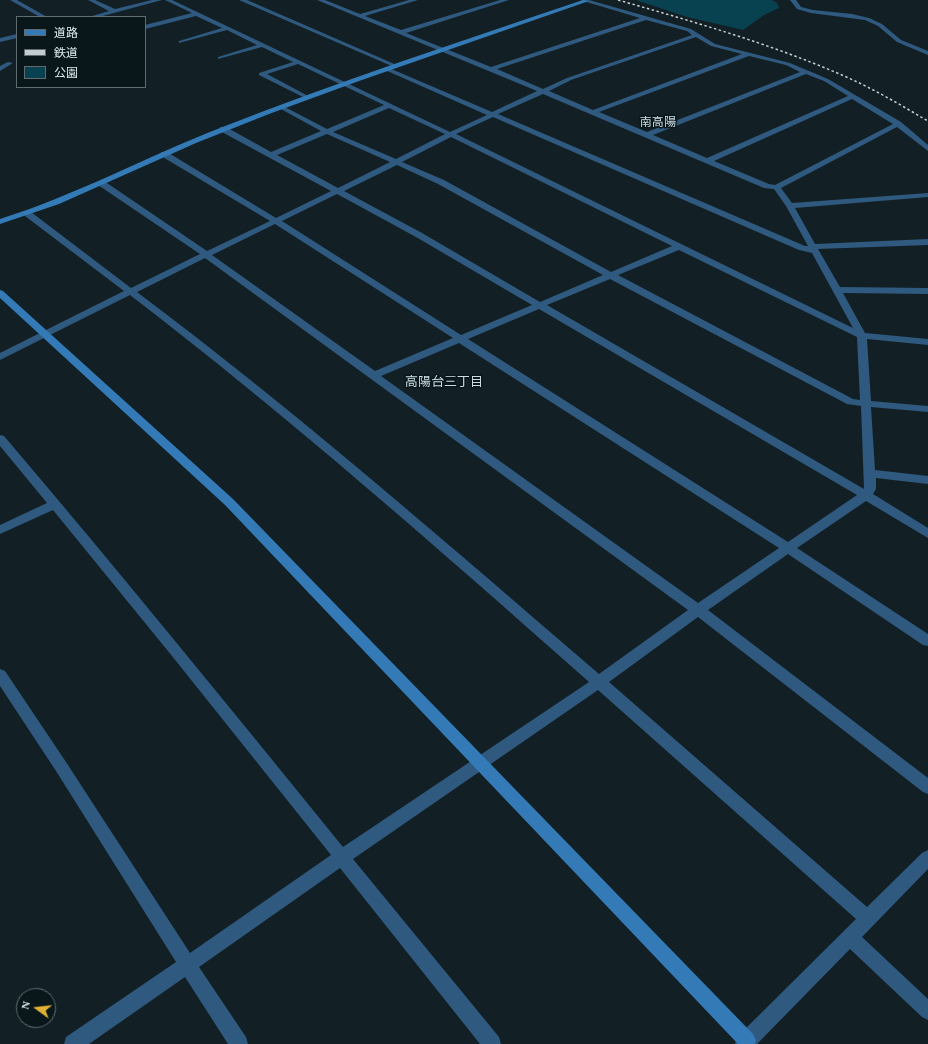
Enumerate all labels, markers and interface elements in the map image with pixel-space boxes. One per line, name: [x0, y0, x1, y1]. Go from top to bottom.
legend: [16, 16, 146, 88]
text: 道路: [54, 26, 78, 40]
text: 鉄道: [54, 46, 78, 60]
text: 公園: [54, 66, 78, 80]
district label: 南高陽: [640, 116, 676, 130]
district label: 高陽台三丁目: [405, 375, 483, 391]
north arrow: [16, 988, 56, 1028]
text: N: [19, 1000, 32, 1011]

